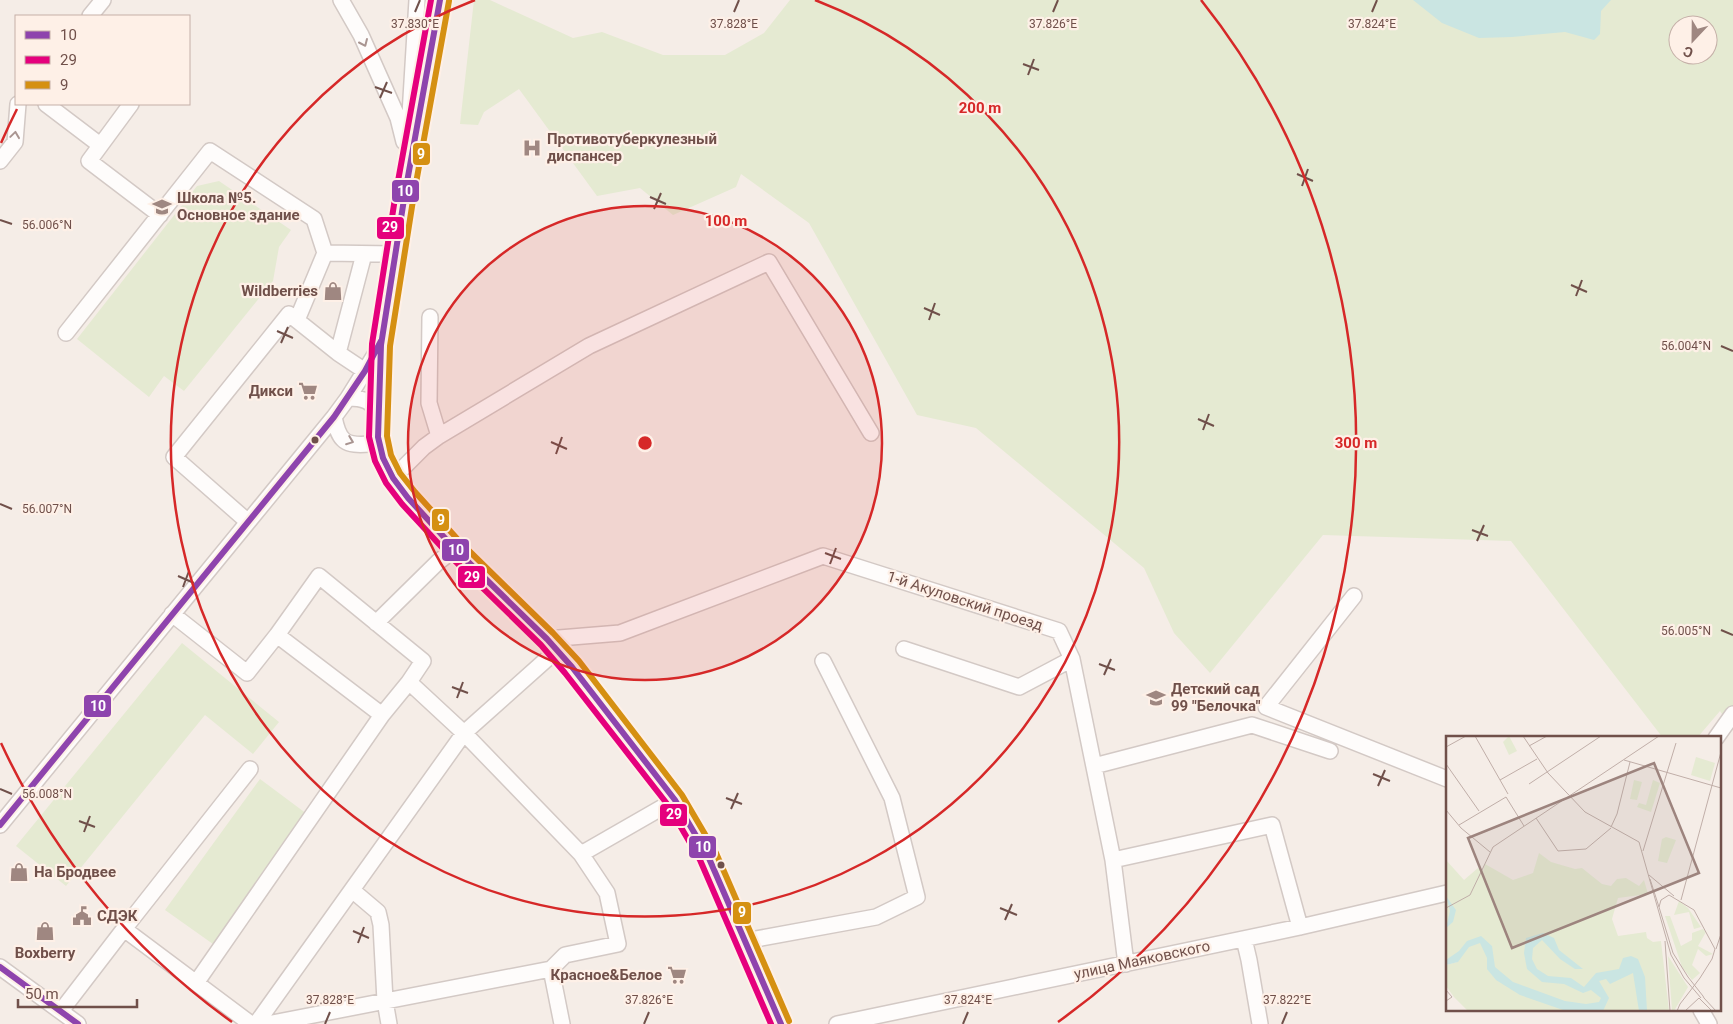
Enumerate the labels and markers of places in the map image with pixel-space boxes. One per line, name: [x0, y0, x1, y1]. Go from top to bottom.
place label: Противотуберкулезный диспансер: [547, 130, 717, 165]
hospital icon: Противотуберкулезный диспансер: [521, 137, 543, 159]
place label: Школа №5. Основное здание: [177, 189, 300, 224]
school or university icon: Школа №5. Основное здание: [151, 196, 173, 218]
shop icon: Wildberries: [322, 280, 344, 302]
place label: Wildberries: [241, 282, 318, 300]
supermarket icon: Дикси: [297, 380, 319, 402]
place label: Дикси: [249, 382, 293, 400]
centre of rings: [636, 434, 654, 452]
unlabelled marker: [310, 435, 320, 445]
place label: Детский сад 99 "Белочка": [1171, 680, 1261, 715]
school or university icon: Детский сад 99 "Белочка": [1145, 687, 1167, 709]
unlabelled marker: [716, 860, 726, 870]
shop icon: На Бродвее: [8, 861, 30, 883]
place label: На Бродвее: [34, 863, 116, 881]
public building icon: СДЭК: [71, 905, 93, 927]
place label: СДЭК: [97, 907, 138, 925]
shop icon: Boxberry: [34, 920, 56, 942]
place label: Boxberry: [15, 944, 76, 962]
supermarket icon: Красное&Белое: [666, 964, 688, 986]
place label: Красное&Белое: [551, 966, 662, 984]

